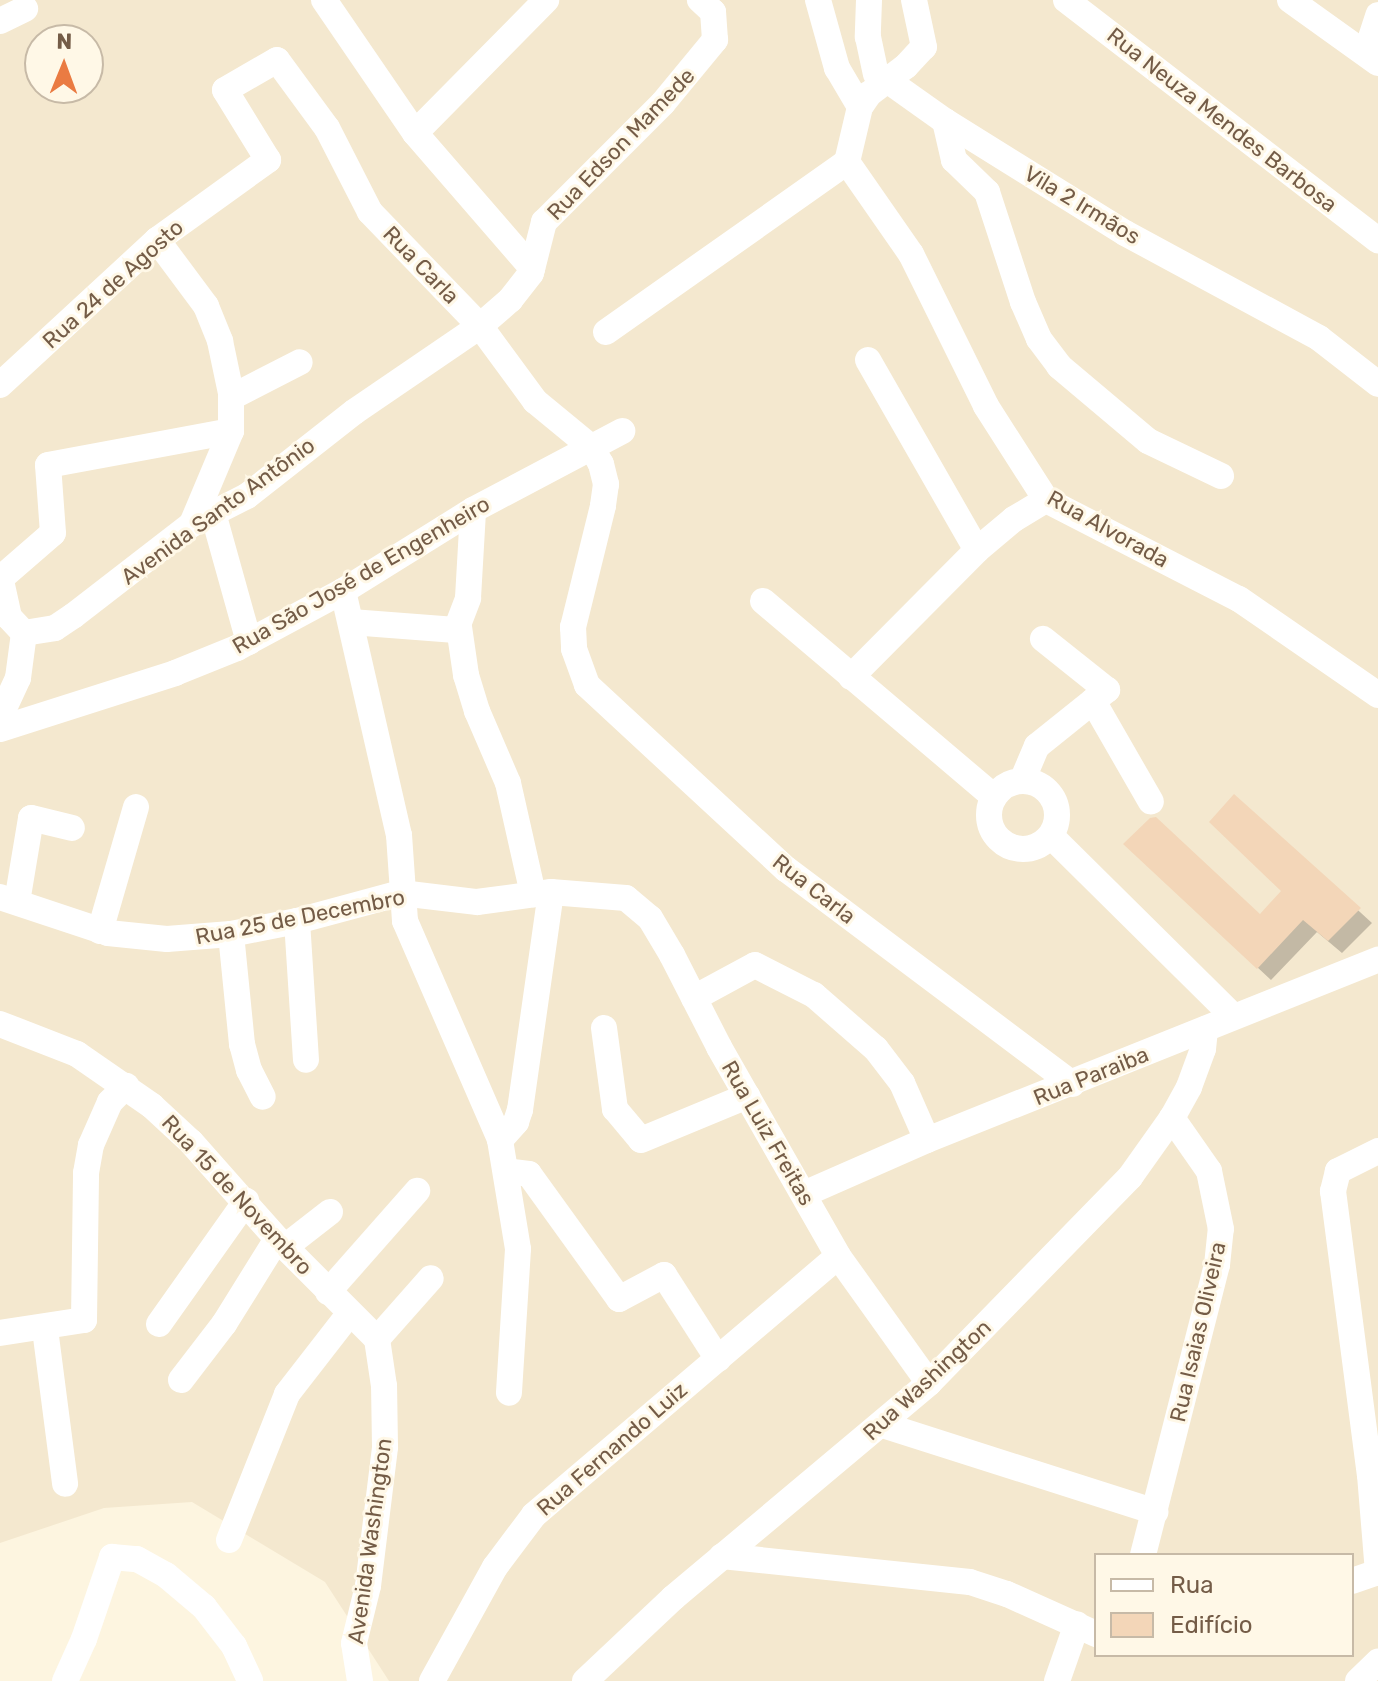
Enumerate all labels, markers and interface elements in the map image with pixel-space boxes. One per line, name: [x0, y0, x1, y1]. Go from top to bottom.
street label: Rua Neuza Mendes Barbosa: [1102, 22, 1342, 218]
north arrow: [24, 24, 104, 104]
text: N: [56, 28, 73, 55]
street label: Rua Edson Mamede: [542, 63, 700, 225]
street label: Vila 2 Irmãos: [1019, 160, 1145, 250]
street label: Rua 24 de Agosto: [37, 214, 189, 354]
street label: Rua Carla: [378, 221, 464, 309]
street label: Avenida Santo Antônio: [116, 432, 320, 590]
street label: Rua Alvorada: [1042, 485, 1174, 573]
street label: Rua São José de Engenheiro: [228, 490, 494, 660]
street label: Rua Carla: [767, 848, 861, 930]
street label: Rua 25 de Decembro: [193, 884, 407, 950]
street label: Rua Paraiba: [1029, 1041, 1153, 1111]
street label: Rua Luiz Freitas: [716, 1056, 820, 1210]
street label: Rua 15 de Novembro: [156, 1110, 318, 1280]
street label: Rua Isaias Oliveira: [1164, 1239, 1232, 1425]
street label: Rua Washington: [858, 1314, 996, 1446]
street label: Rua Fernando Luiz: [532, 1377, 692, 1521]
street label: Avenida Washington: [342, 1436, 398, 1646]
legend: [1094, 1553, 1354, 1657]
text: Rua: [1170, 1571, 1213, 1599]
text: Edifício: [1170, 1611, 1253, 1639]

